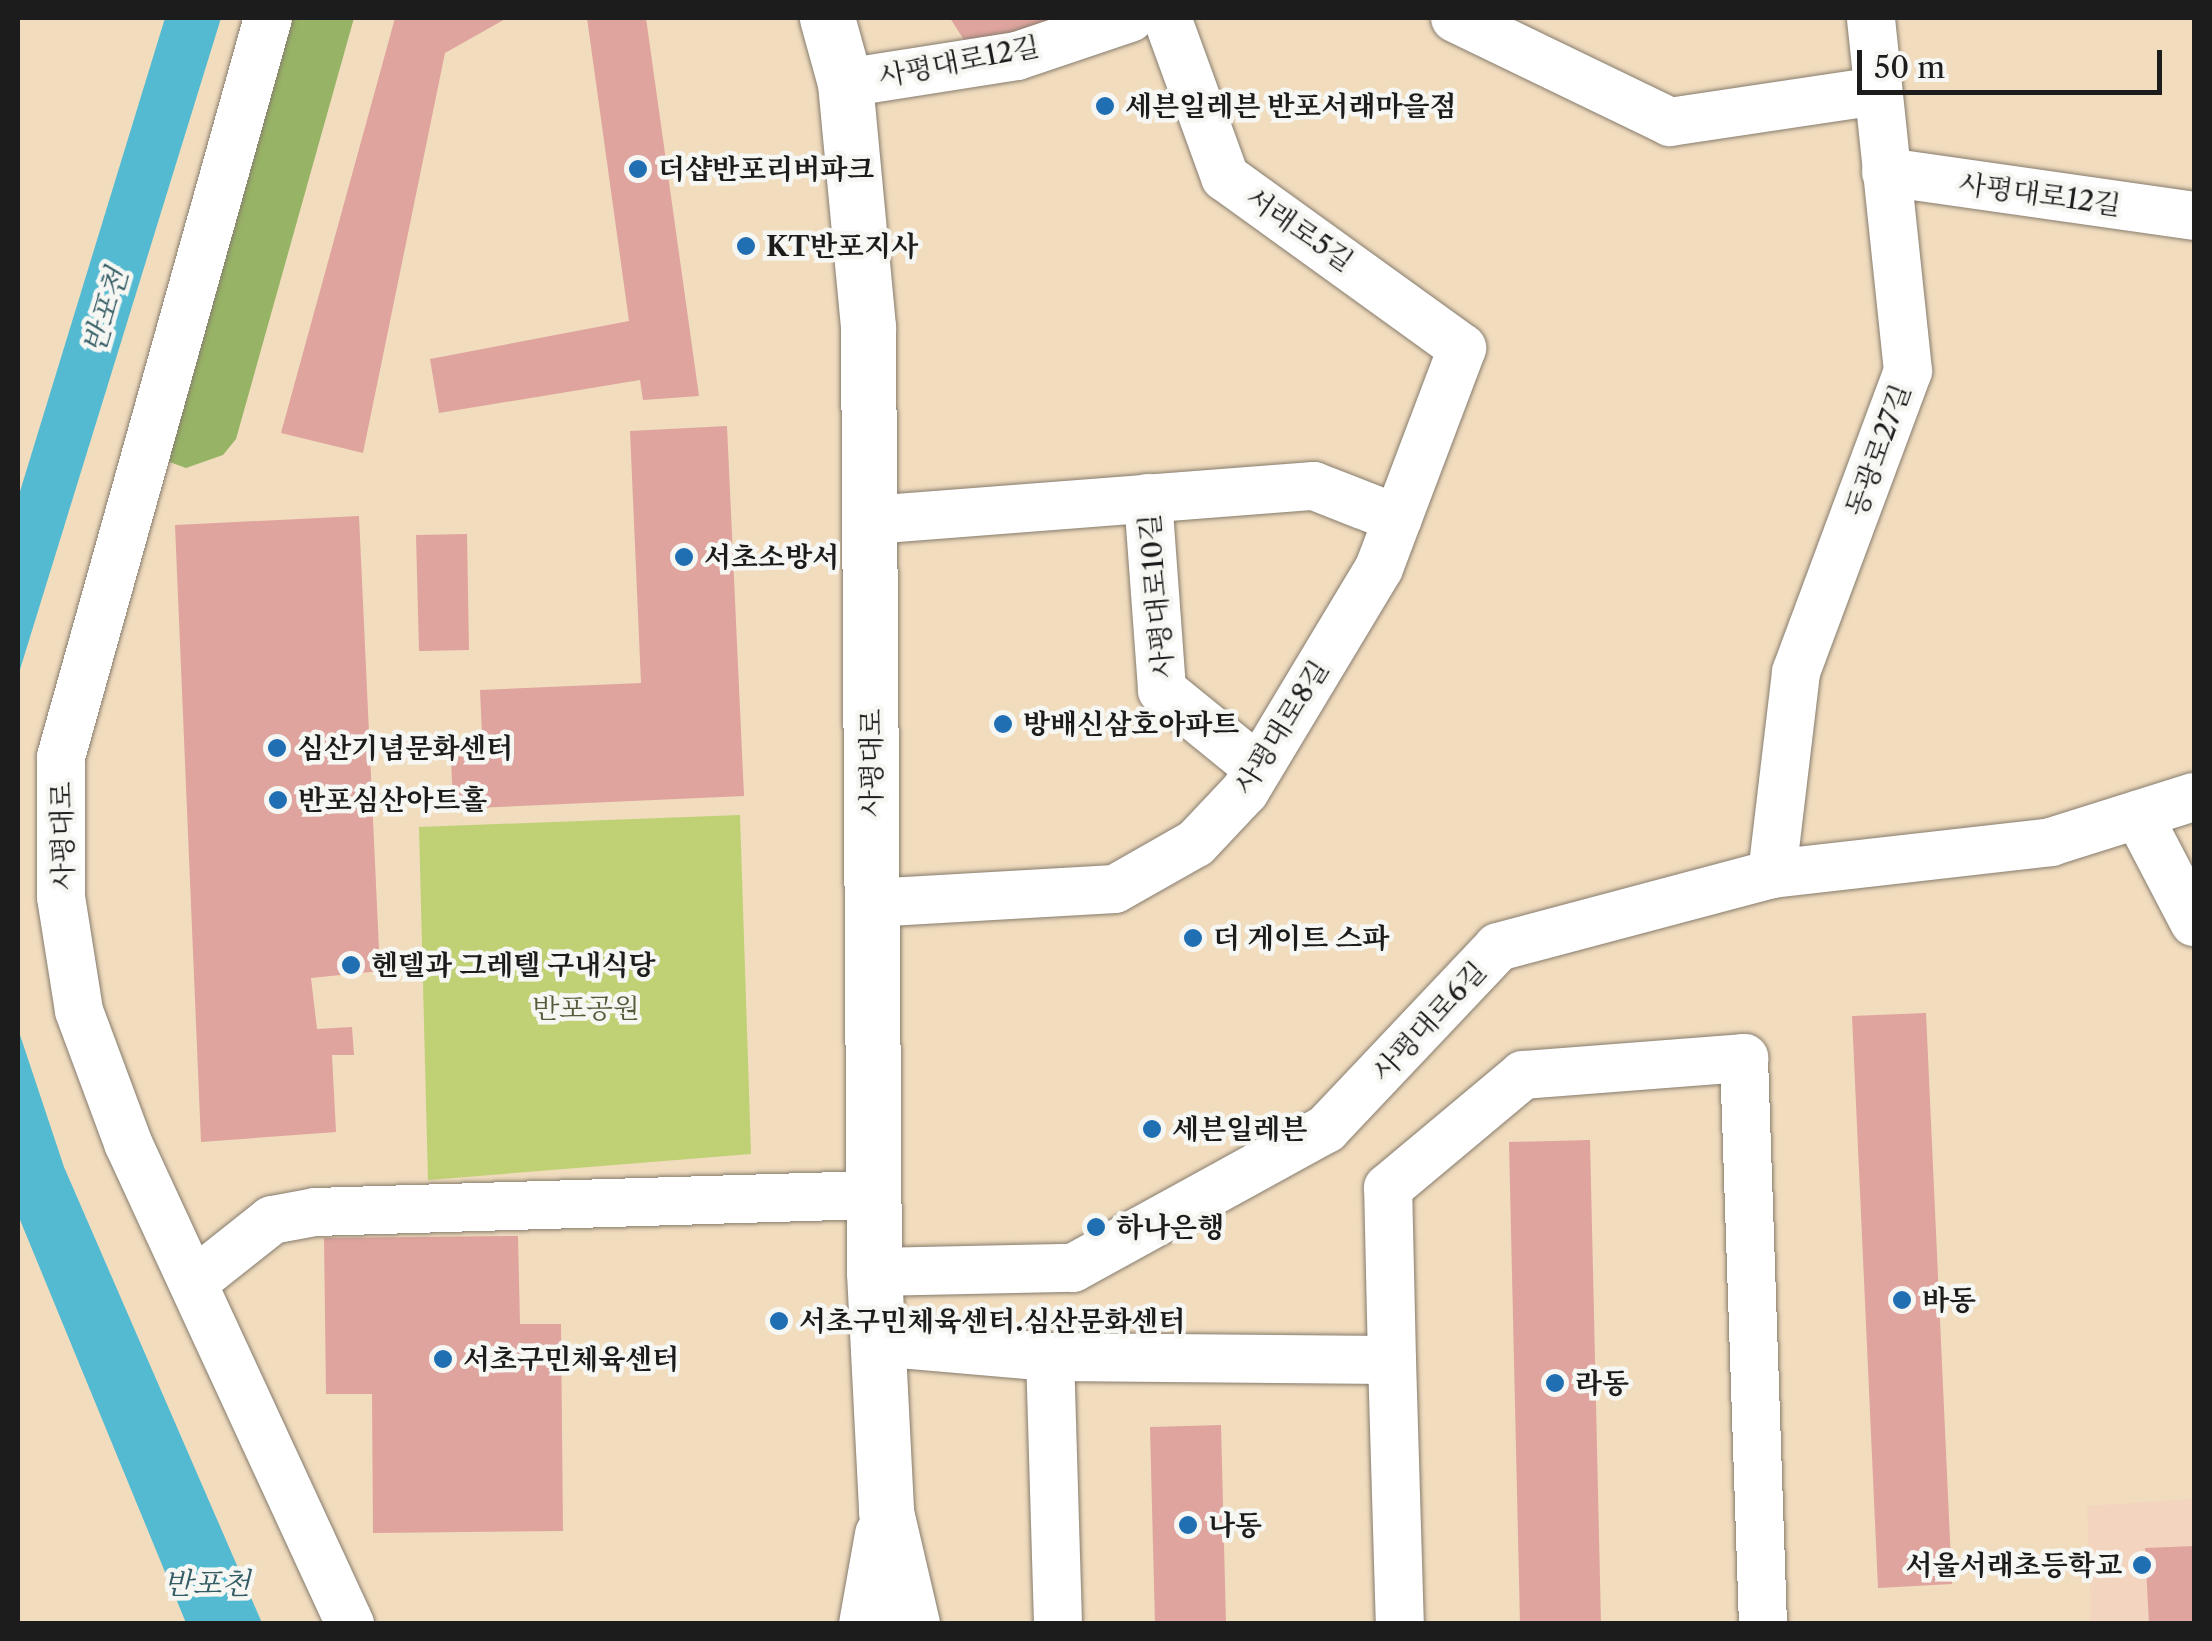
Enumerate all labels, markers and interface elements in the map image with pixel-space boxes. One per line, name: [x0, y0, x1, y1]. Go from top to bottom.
street label: 사평대로12길: [876, 29, 1042, 93]
scale bar: [1862, 30, 2167, 92]
text: 50 m: [1874, 49, 1945, 86]
place label: 세븐일레븐 반포서래마을점: [1125, 89, 1457, 123]
marker: 세븐일레븐 반포서래마을점: [1094, 95, 1116, 117]
place label: 더샵반포리버파크: [658, 152, 874, 186]
marker: 더샵반포리버파크: [627, 158, 649, 180]
street label: 사평대로12길: [1957, 166, 2123, 222]
street label: 서래로5길: [1240, 180, 1360, 278]
place label: KT반포지사: [766, 229, 918, 263]
marker: KT반포지사: [735, 235, 757, 257]
water label: 반포천: [76, 264, 136, 358]
street label: 동광로27길: [1839, 379, 1917, 521]
street label: 사평대로10길: [1132, 512, 1180, 680]
place label: 서초소방서: [704, 540, 839, 574]
marker: 서초소방서: [673, 546, 695, 568]
street label: 사평대로8길: [1227, 654, 1335, 800]
place label: 방배신삼호아파트: [1023, 707, 1239, 741]
street label: 사평대로: [854, 709, 888, 817]
marker: 방배신삼호아파트: [992, 713, 1014, 735]
place label: 심산기념문화센터: [297, 731, 513, 765]
marker: 심산기념문화센터: [266, 737, 288, 759]
street label: 사평대로: [44, 782, 80, 890]
place label: 반포심산아트홀: [298, 783, 487, 817]
marker: 반포심산아트홀: [267, 789, 289, 811]
place label: 더 게이트 스파: [1213, 921, 1389, 955]
marker: 더 게이트 스파: [1182, 927, 1204, 949]
place label: 헨델과 그레텔 구내식당: [371, 948, 656, 982]
marker: 헨델과 그레텔 구내식당: [340, 954, 362, 976]
street label: 사평대로6길: [1365, 954, 1493, 1088]
park label: 반포공원: [532, 991, 640, 1025]
place label: 세븐일레븐: [1172, 1112, 1307, 1146]
marker: 세븐일레븐: [1141, 1118, 1163, 1140]
place label: 하나은행: [1116, 1210, 1224, 1244]
marker: 하나은행: [1085, 1216, 1107, 1238]
place label: 바동: [1922, 1283, 1976, 1317]
marker: 바동: [1891, 1289, 1913, 1311]
place label: 서초구민체육센터.심산문화센터: [799, 1304, 1185, 1338]
marker: 서초구민체육센터.심산문화센터: [768, 1310, 790, 1332]
place label: 서초구민체육센터: [463, 1342, 679, 1376]
marker: 서초구민체육센터: [432, 1348, 454, 1370]
place label: 라동: [1575, 1366, 1629, 1400]
marker: 라동: [1544, 1372, 1566, 1394]
place label: 나동: [1208, 1508, 1262, 1542]
marker: 나동: [1177, 1514, 1199, 1536]
place label: 서울서래초등학교: [1906, 1548, 2122, 1582]
marker: 서울서래초등학교: [2131, 1554, 2153, 1576]
water label: 반포천: [164, 1566, 250, 1602]

